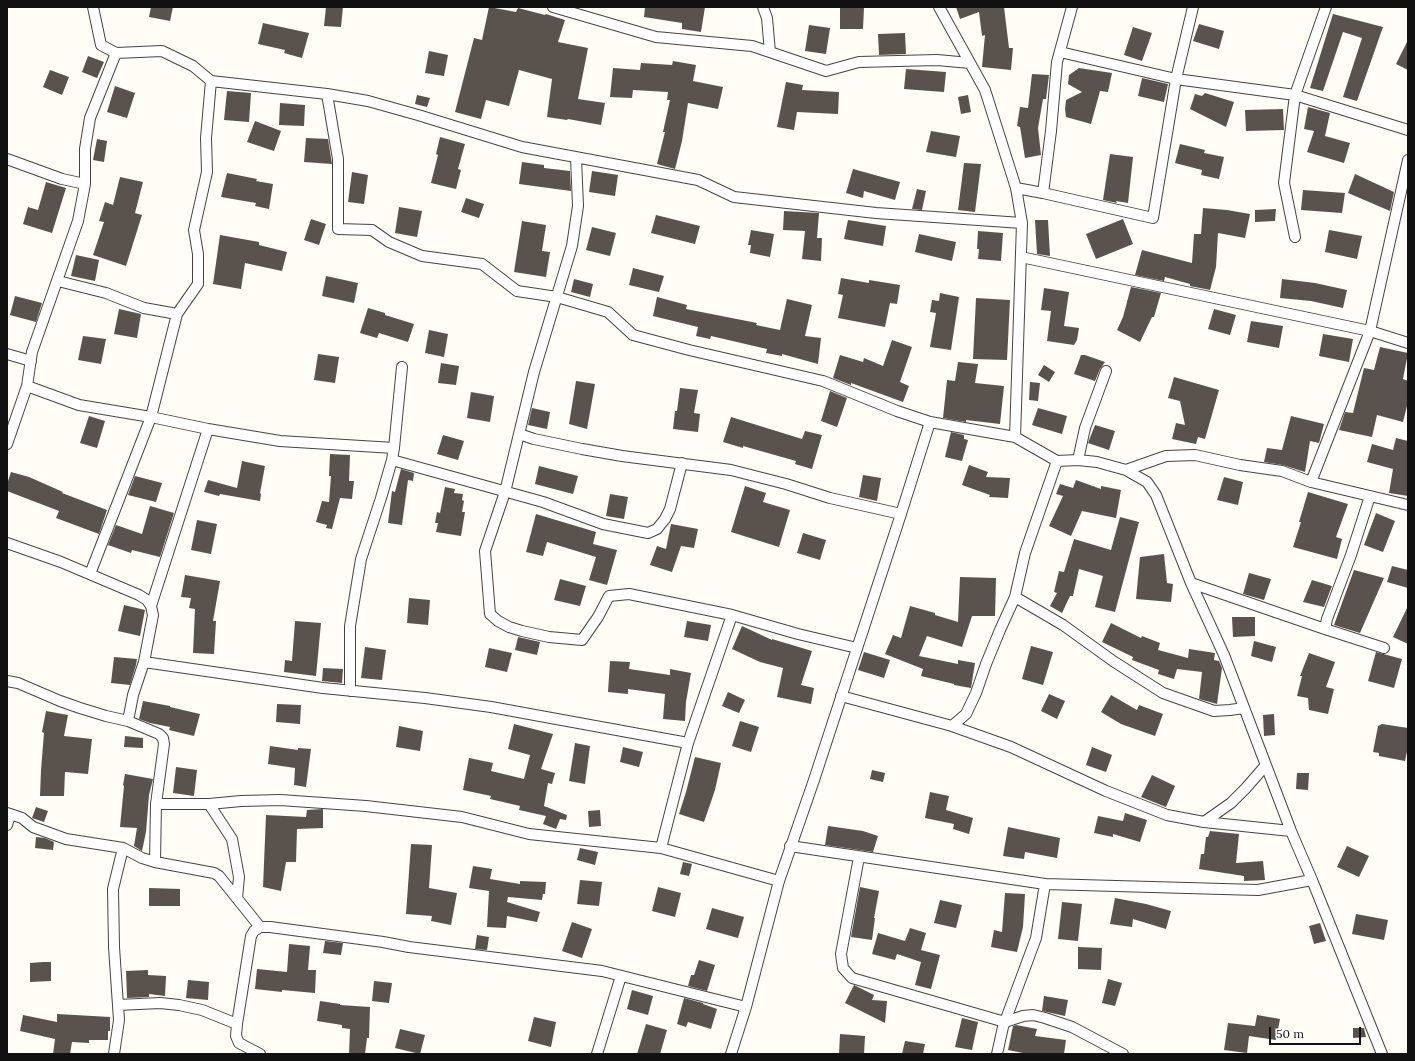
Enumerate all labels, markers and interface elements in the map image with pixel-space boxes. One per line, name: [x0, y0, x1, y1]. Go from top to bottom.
scale bar: [1271, 1019, 1363, 1045]
text: 50 m: [1276, 1026, 1304, 1041]

